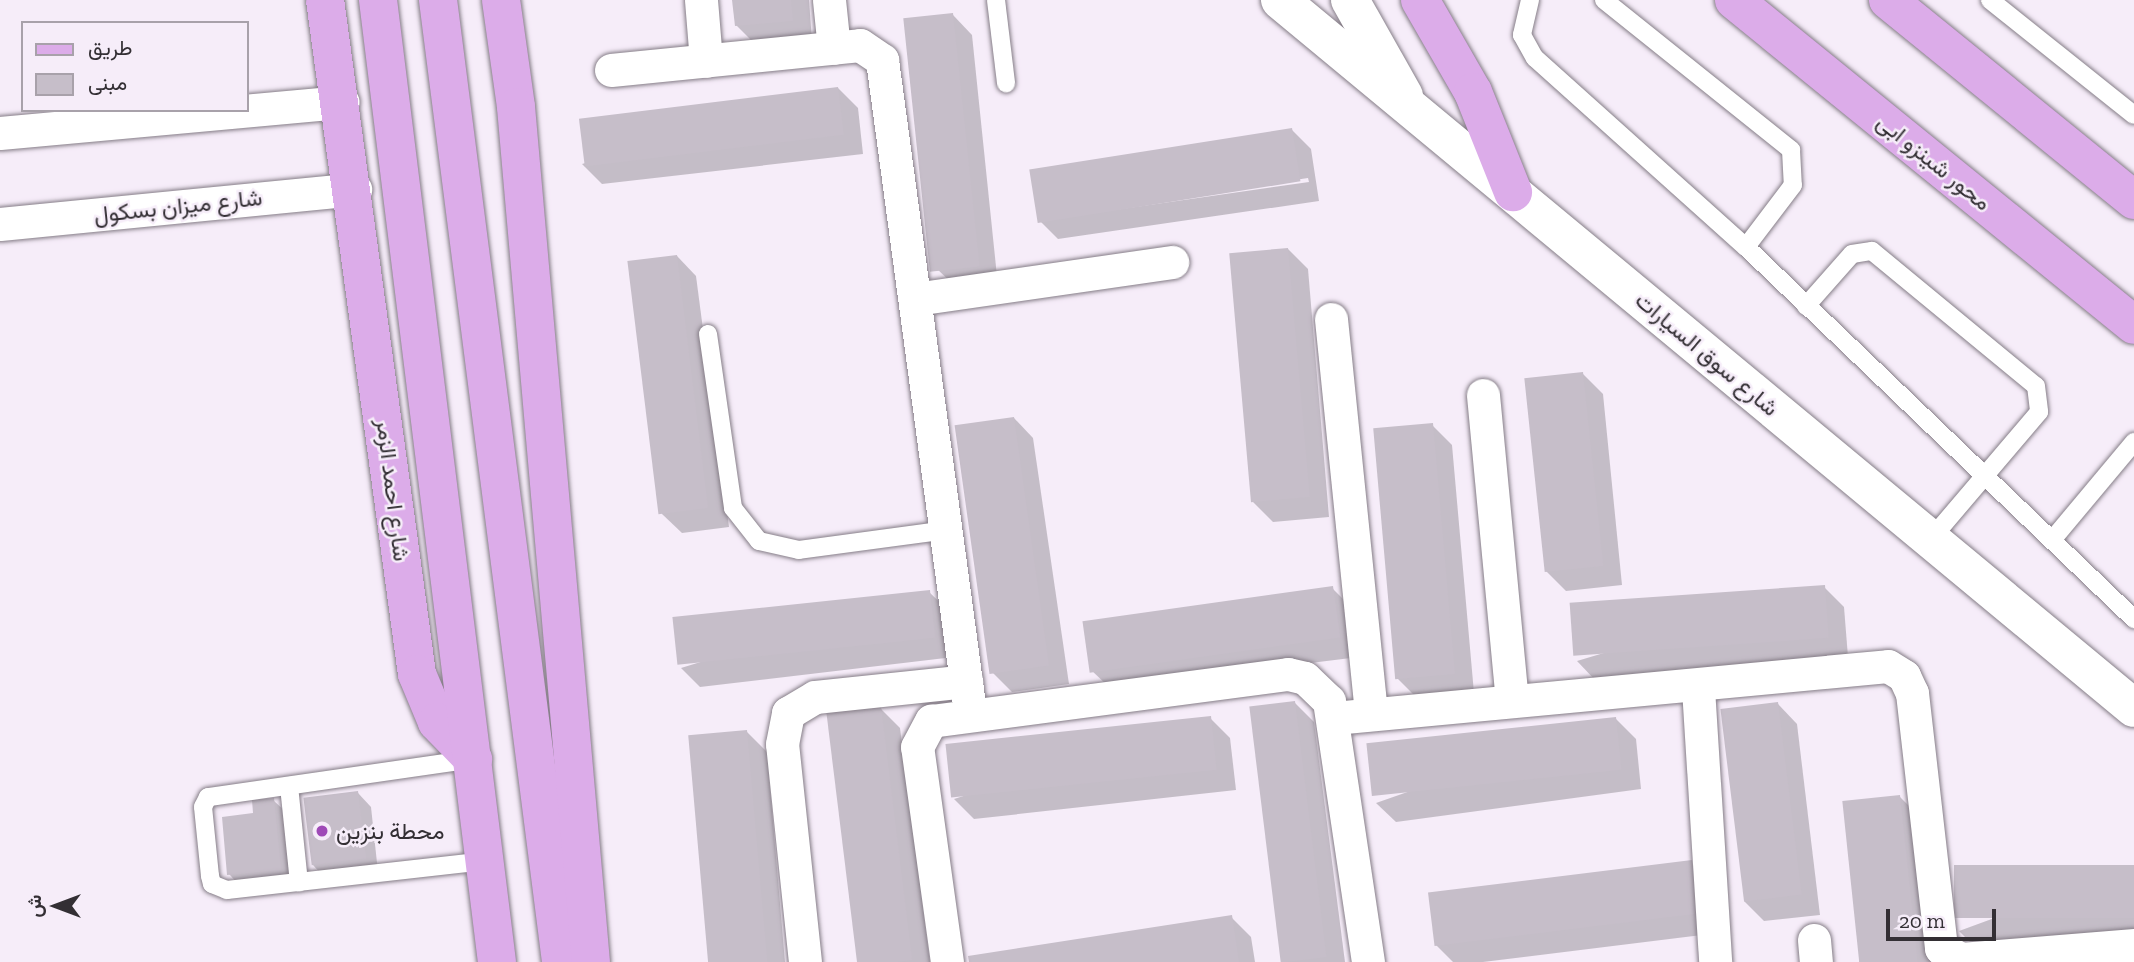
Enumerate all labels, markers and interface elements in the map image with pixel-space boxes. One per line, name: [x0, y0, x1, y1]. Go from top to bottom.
legend: [21, 21, 248, 112]
text: طريق: [88, 35, 133, 60]
text: مبنى: [88, 70, 127, 95]
street label: محور شينزو ابى: [1871, 108, 1997, 216]
street label: شارع ميزان بسكول: [92, 183, 264, 229]
street label: شارع سوق السيارات: [1630, 286, 1784, 422]
street label: شارع احمد الزمر: [371, 417, 415, 563]
place label: محطة بنزين: [336, 817, 445, 845]
marker: محطة بنزين: [314, 823, 330, 839]
north arrow: [21, 871, 91, 941]
text: ش: [23, 895, 46, 917]
scale bar: [1889, 895, 1999, 939]
text: 20 m: [1899, 908, 1945, 933]

